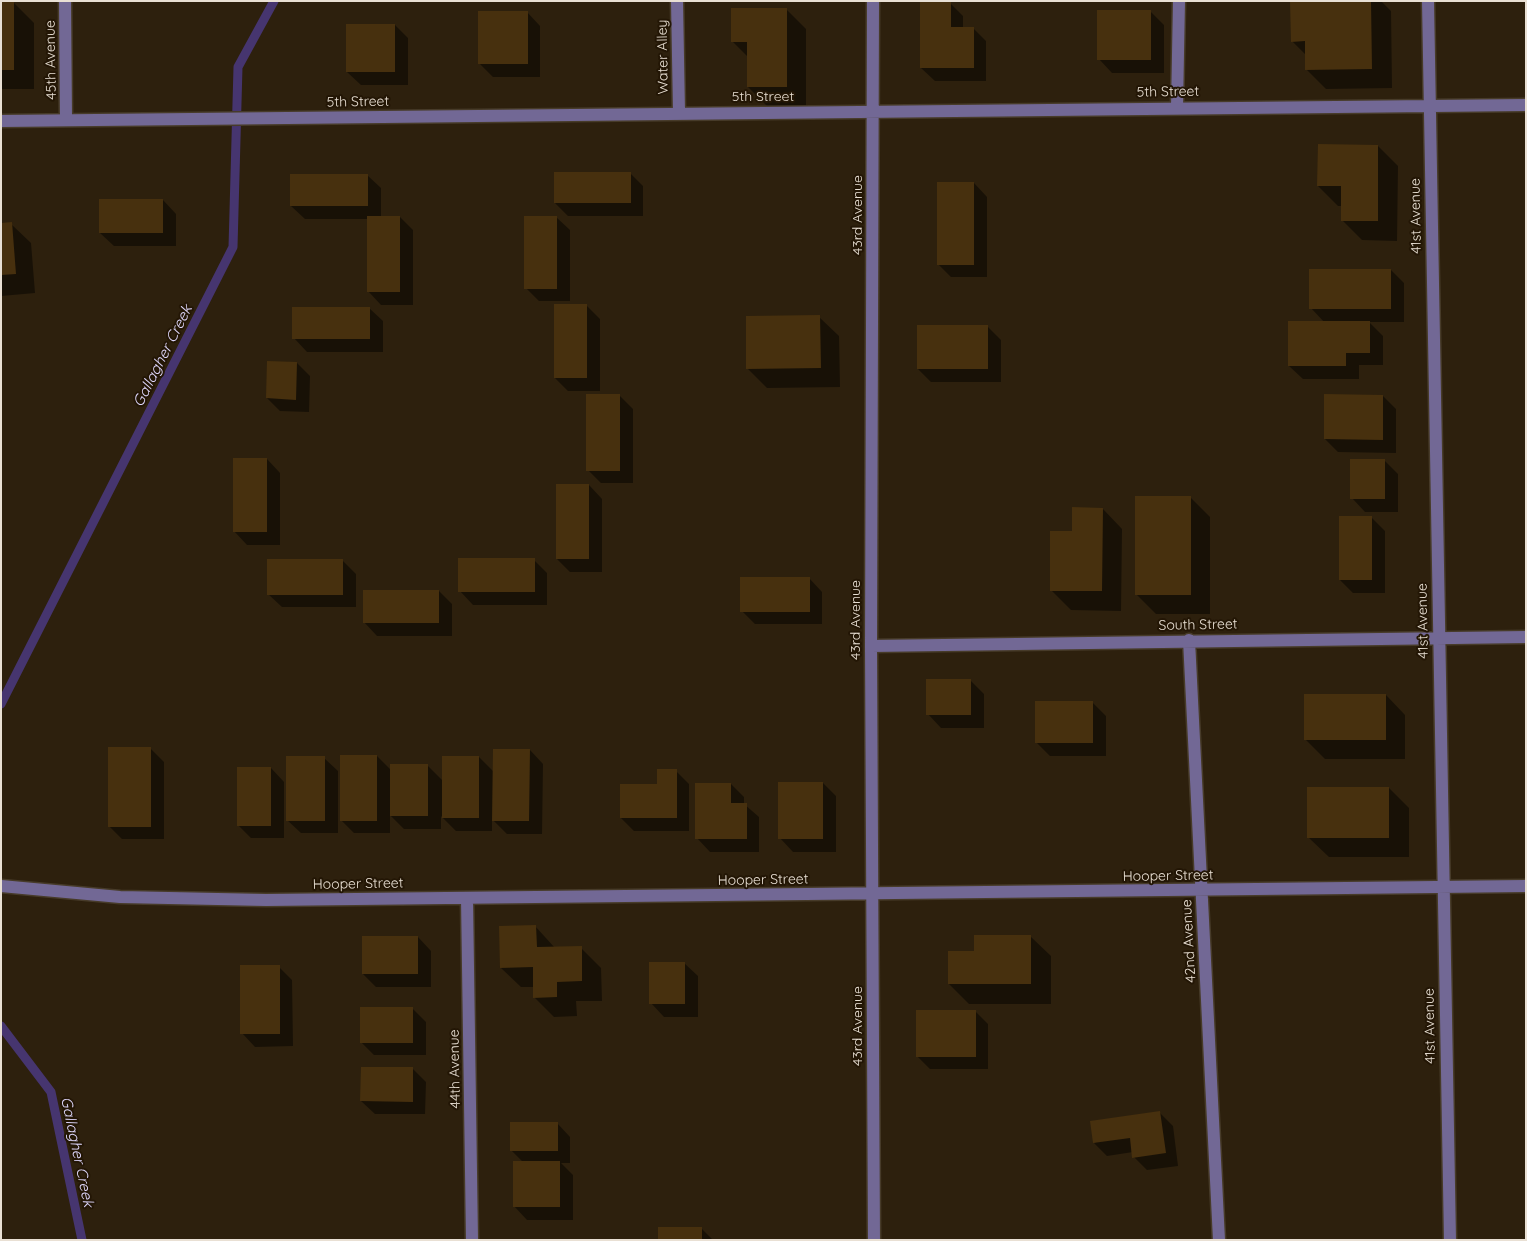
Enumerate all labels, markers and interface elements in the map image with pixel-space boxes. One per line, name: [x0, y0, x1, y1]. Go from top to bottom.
street label: Water Alley: [654, 19, 672, 95]
street label: 45th Avenue: [42, 20, 60, 100]
street label: 5th Street: [1137, 83, 1199, 101]
street label: 5th Street: [732, 89, 794, 105]
street label: 5th Street: [327, 93, 389, 111]
street label: 43rd Avenue: [850, 175, 866, 255]
street label: 41st Avenue: [1407, 178, 1425, 254]
water label: Gallagher Creek: [130, 302, 196, 410]
street label: 43rd Avenue: [848, 580, 864, 660]
street label: 41st Avenue: [1414, 583, 1432, 659]
street label: South Street: [1158, 616, 1238, 634]
street label: Hooper Street: [1122, 867, 1214, 885]
street label: Hooper Street: [717, 871, 809, 889]
street label: Hooper Street: [312, 875, 404, 893]
street label: 42nd Avenue: [1178, 899, 1200, 983]
street label: 43rd Avenue: [850, 986, 866, 1066]
street label: 41st Avenue: [1421, 988, 1439, 1064]
street label: 44th Avenue: [446, 1029, 464, 1109]
water label: Gallagher Creek: [57, 1095, 97, 1209]

